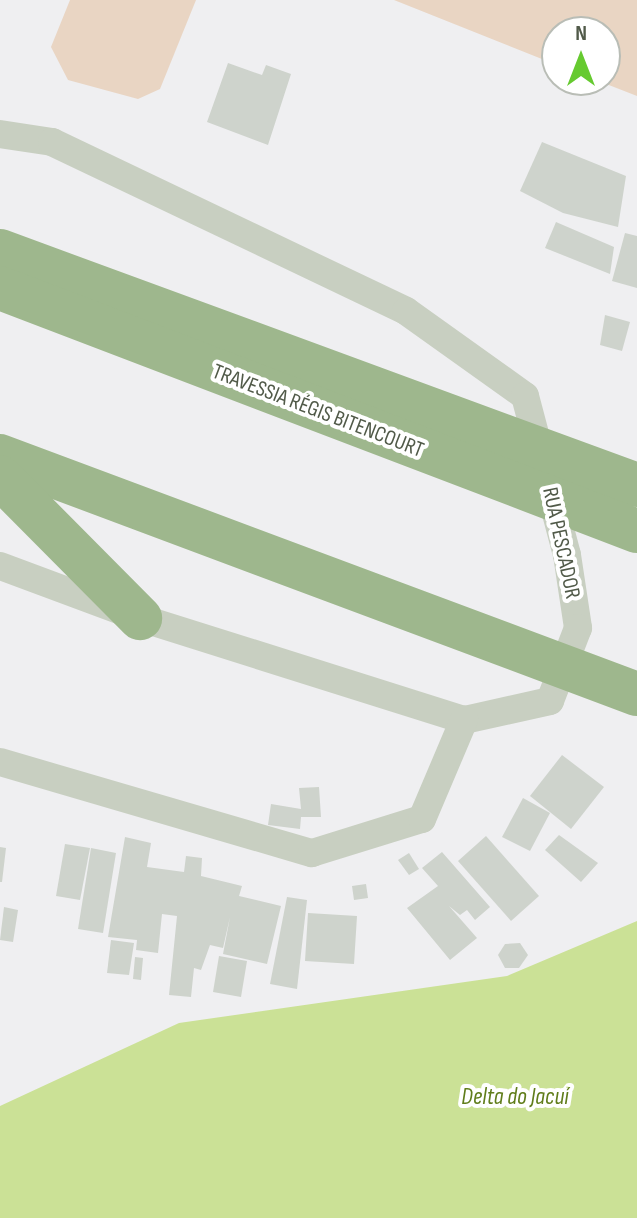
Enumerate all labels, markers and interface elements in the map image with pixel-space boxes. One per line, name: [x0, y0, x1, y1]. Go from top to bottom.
north arrow: [541, 16, 621, 96]
text: N: [575, 20, 587, 47]
street label: TRAVESSIA RÉGIS BITENCOURT: [209, 358, 427, 464]
street label: RUA PESCADOR: [536, 485, 586, 601]
water label: Delta do Jacuí: [461, 1083, 569, 1111]

